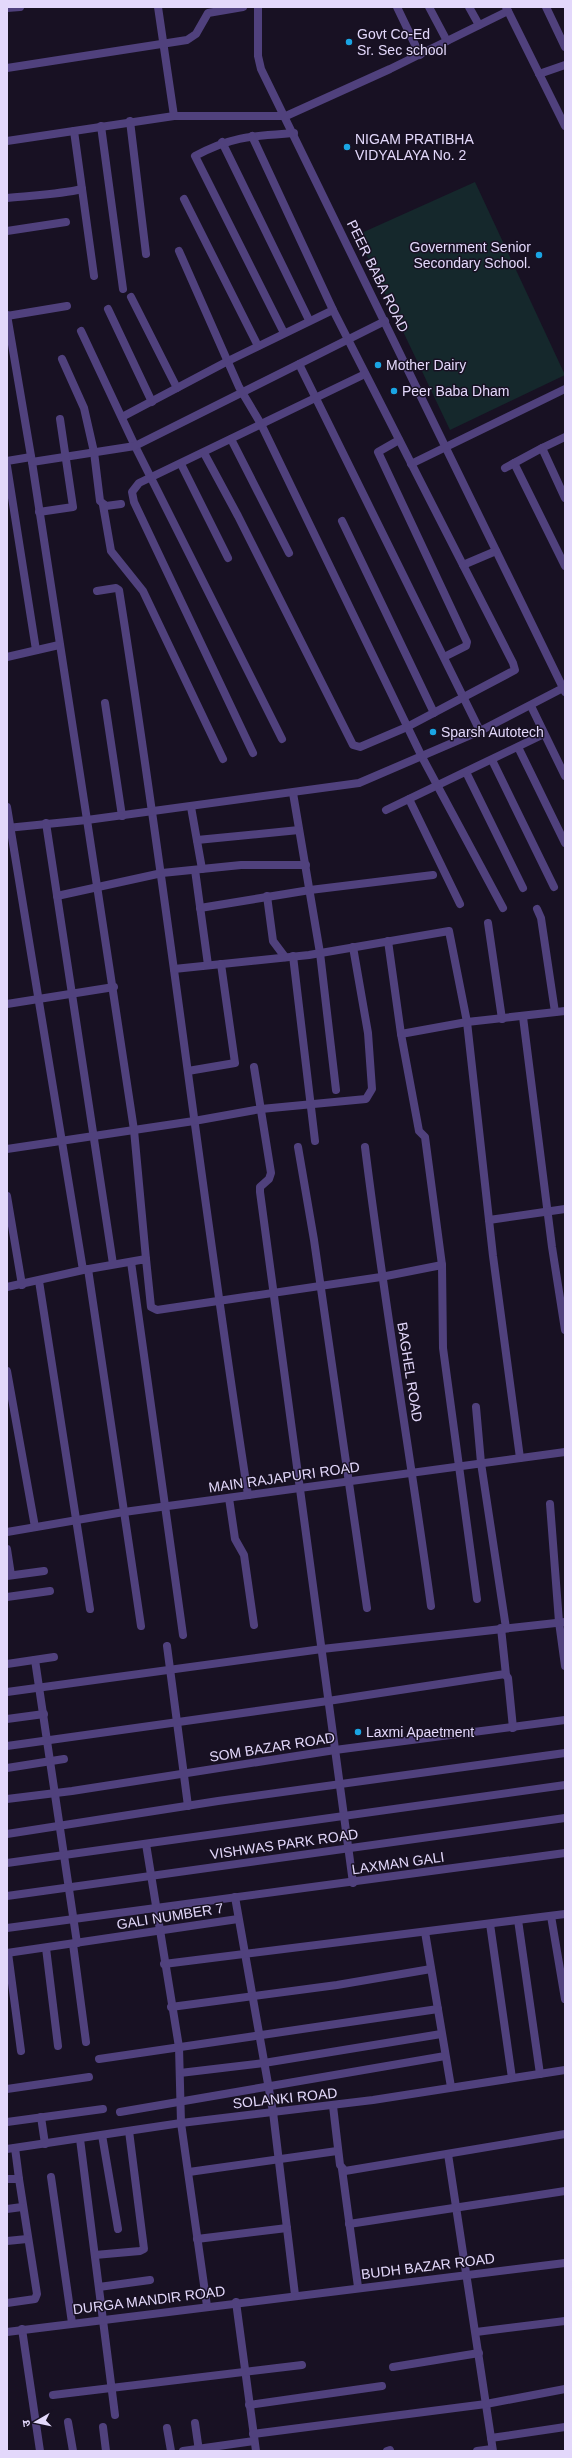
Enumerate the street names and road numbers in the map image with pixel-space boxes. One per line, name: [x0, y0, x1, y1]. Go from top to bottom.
street label: PEER BABA ROAD: [344, 217, 412, 335]
street label: BAGHEL ROAD: [394, 1321, 426, 1423]
street label: MAIN RAJAPURI ROAD: [207, 1458, 361, 1496]
street label: SOM BAZAR ROAD: [208, 1729, 336, 1765]
street label: VISHWAS PARK ROAD: [209, 1826, 359, 1862]
street label: LAXMAN GALI: [351, 1849, 445, 1877]
street label: GALI NUMBER 7: [115, 1900, 225, 1932]
street label: SOLANKI ROAD: [232, 2085, 338, 2111]
street label: BUDH BAZAR ROAD: [360, 2250, 496, 2282]
street label: DURGA MANDIR ROAD: [72, 2283, 226, 2317]

